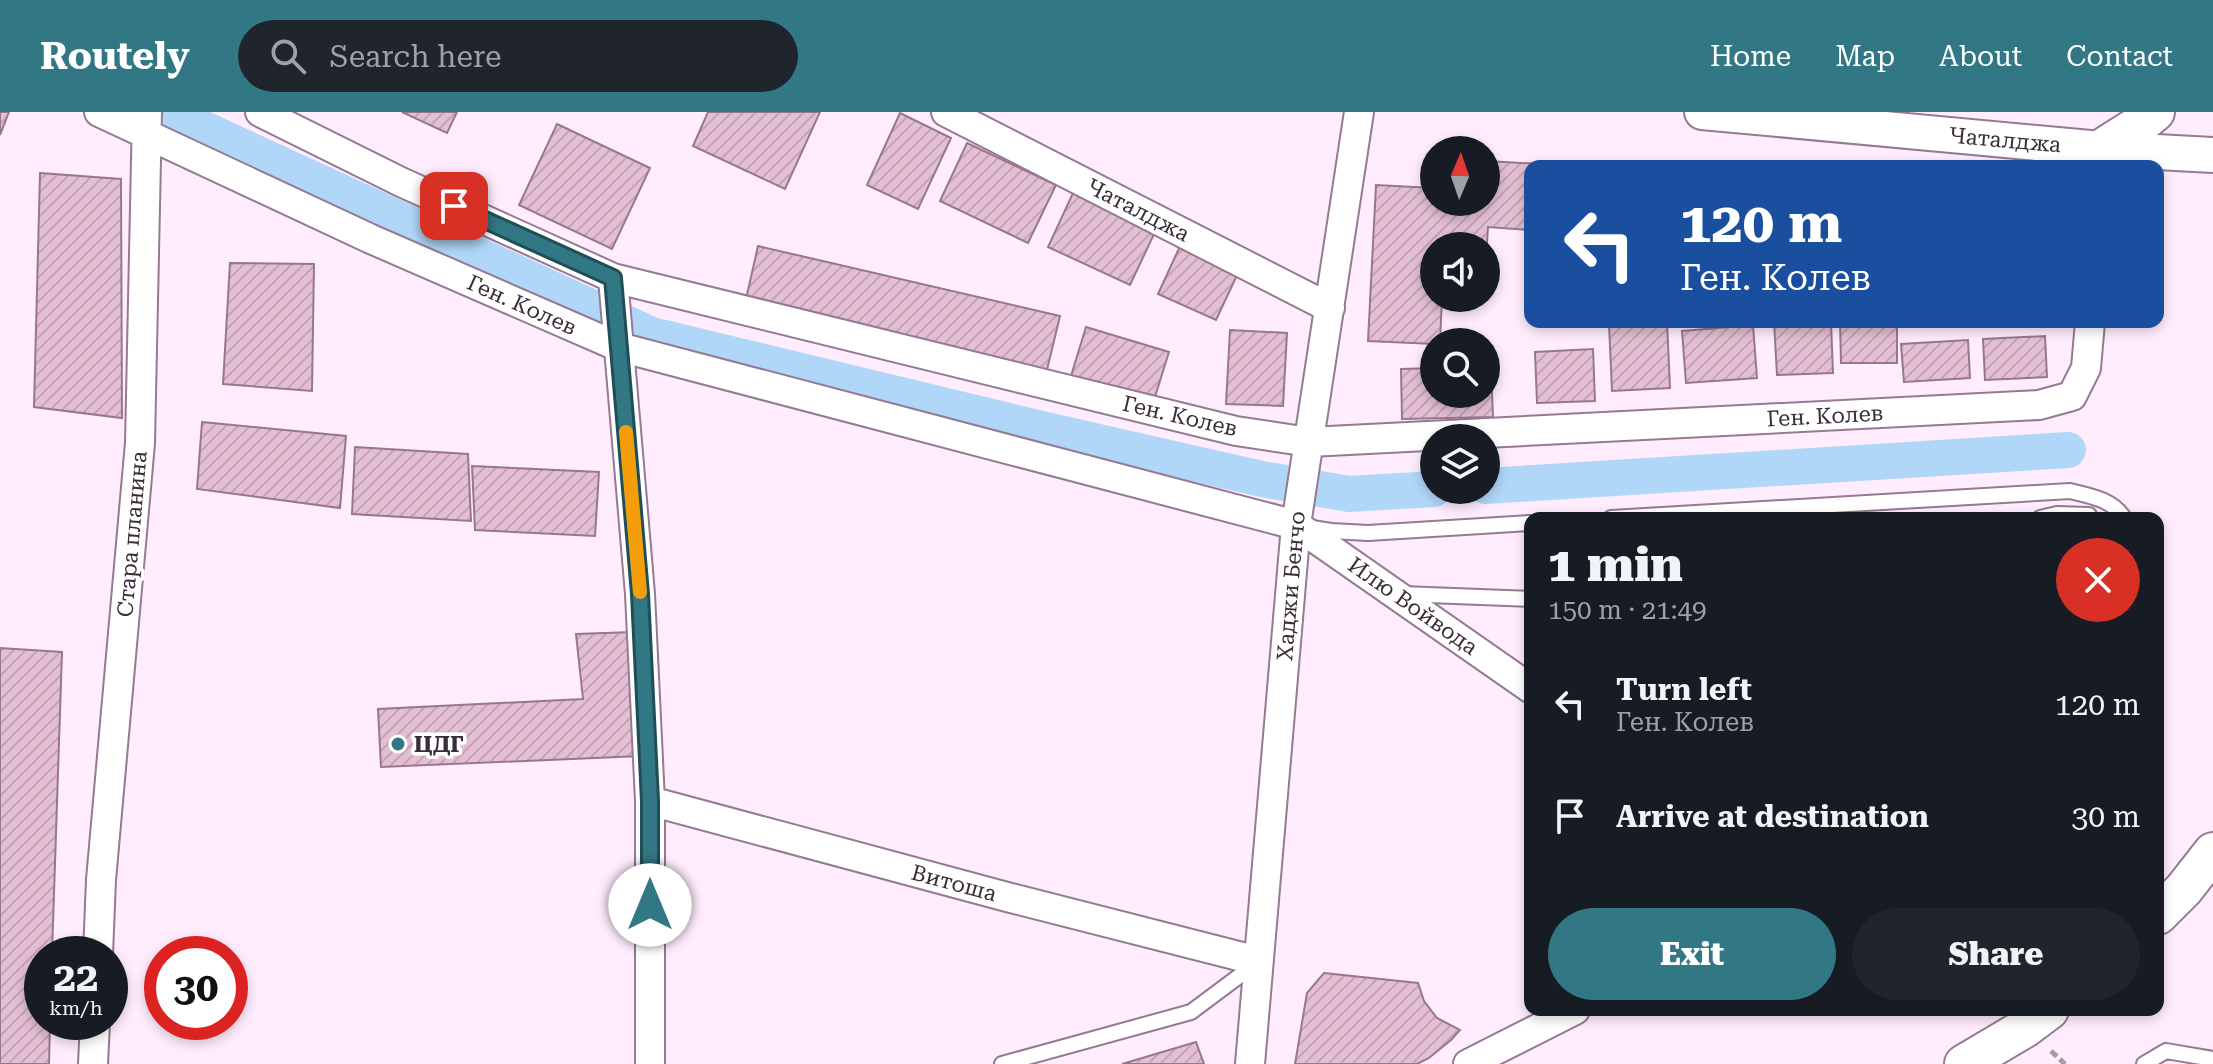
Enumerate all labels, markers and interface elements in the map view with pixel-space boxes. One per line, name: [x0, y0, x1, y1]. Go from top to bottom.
search box: [238, 20, 798, 92]
text: Routely: [40, 34, 190, 78]
icon: search: [266, 34, 310, 78]
text: Search here: [330, 39, 501, 74]
text: Home: [1710, 40, 1791, 73]
text: Map: [1835, 40, 1895, 73]
text: About: [1939, 40, 2022, 73]
text: Contact: [2066, 40, 2173, 73]
street label: Чаталджа: [1948, 123, 2062, 157]
north arrow: [1420, 136, 1500, 216]
map controls: [1420, 136, 1500, 504]
pin: [420, 172, 488, 240]
street label: Чаталджа: [1082, 173, 1194, 247]
icon: arrive: [432, 184, 476, 228]
text: 120 m: [1680, 190, 1842, 256]
icon: left: [1548, 192, 1652, 296]
button: sound: [1420, 232, 1500, 312]
text: Ген. Колев: [1680, 257, 1871, 299]
street label: Ген. Колев: [464, 270, 580, 340]
button: search: [1420, 328, 1500, 408]
street label: Ген. Колев: [1120, 391, 1240, 441]
street label: Ген. Колев: [1766, 400, 1884, 432]
button: layers: [1420, 424, 1500, 504]
street label: Стара планина: [112, 450, 152, 618]
street label: Хаджи Бенчо: [1272, 510, 1310, 662]
text: 1 min: [1548, 537, 1683, 593]
button: close: [2056, 538, 2140, 622]
street label: Илю Войвода: [1343, 552, 1483, 660]
text: 150 m · 21:49: [1548, 595, 1707, 625]
text: Turn left: [1616, 672, 1752, 707]
icon: left: [1548, 682, 1592, 726]
text: 120 m: [2055, 687, 2140, 722]
text: Ген. Колев: [1616, 707, 1754, 737]
place label: ЦДГ: [414, 732, 464, 757]
marker: ЦДГ: [389, 735, 407, 753]
icon: arrive: [1548, 794, 1592, 838]
text: Arrive at destination: [1616, 799, 1929, 834]
text: 30 m: [2071, 799, 2140, 834]
street label: Витоша: [909, 860, 999, 906]
position arrow: [608, 863, 692, 947]
button: Exit: [1548, 908, 1836, 1000]
button: Share: [1852, 908, 2140, 1000]
speed limit sign: 30: [144, 936, 248, 1040]
text: 22: [54, 954, 98, 1001]
text: km/h: [49, 996, 103, 1020]

